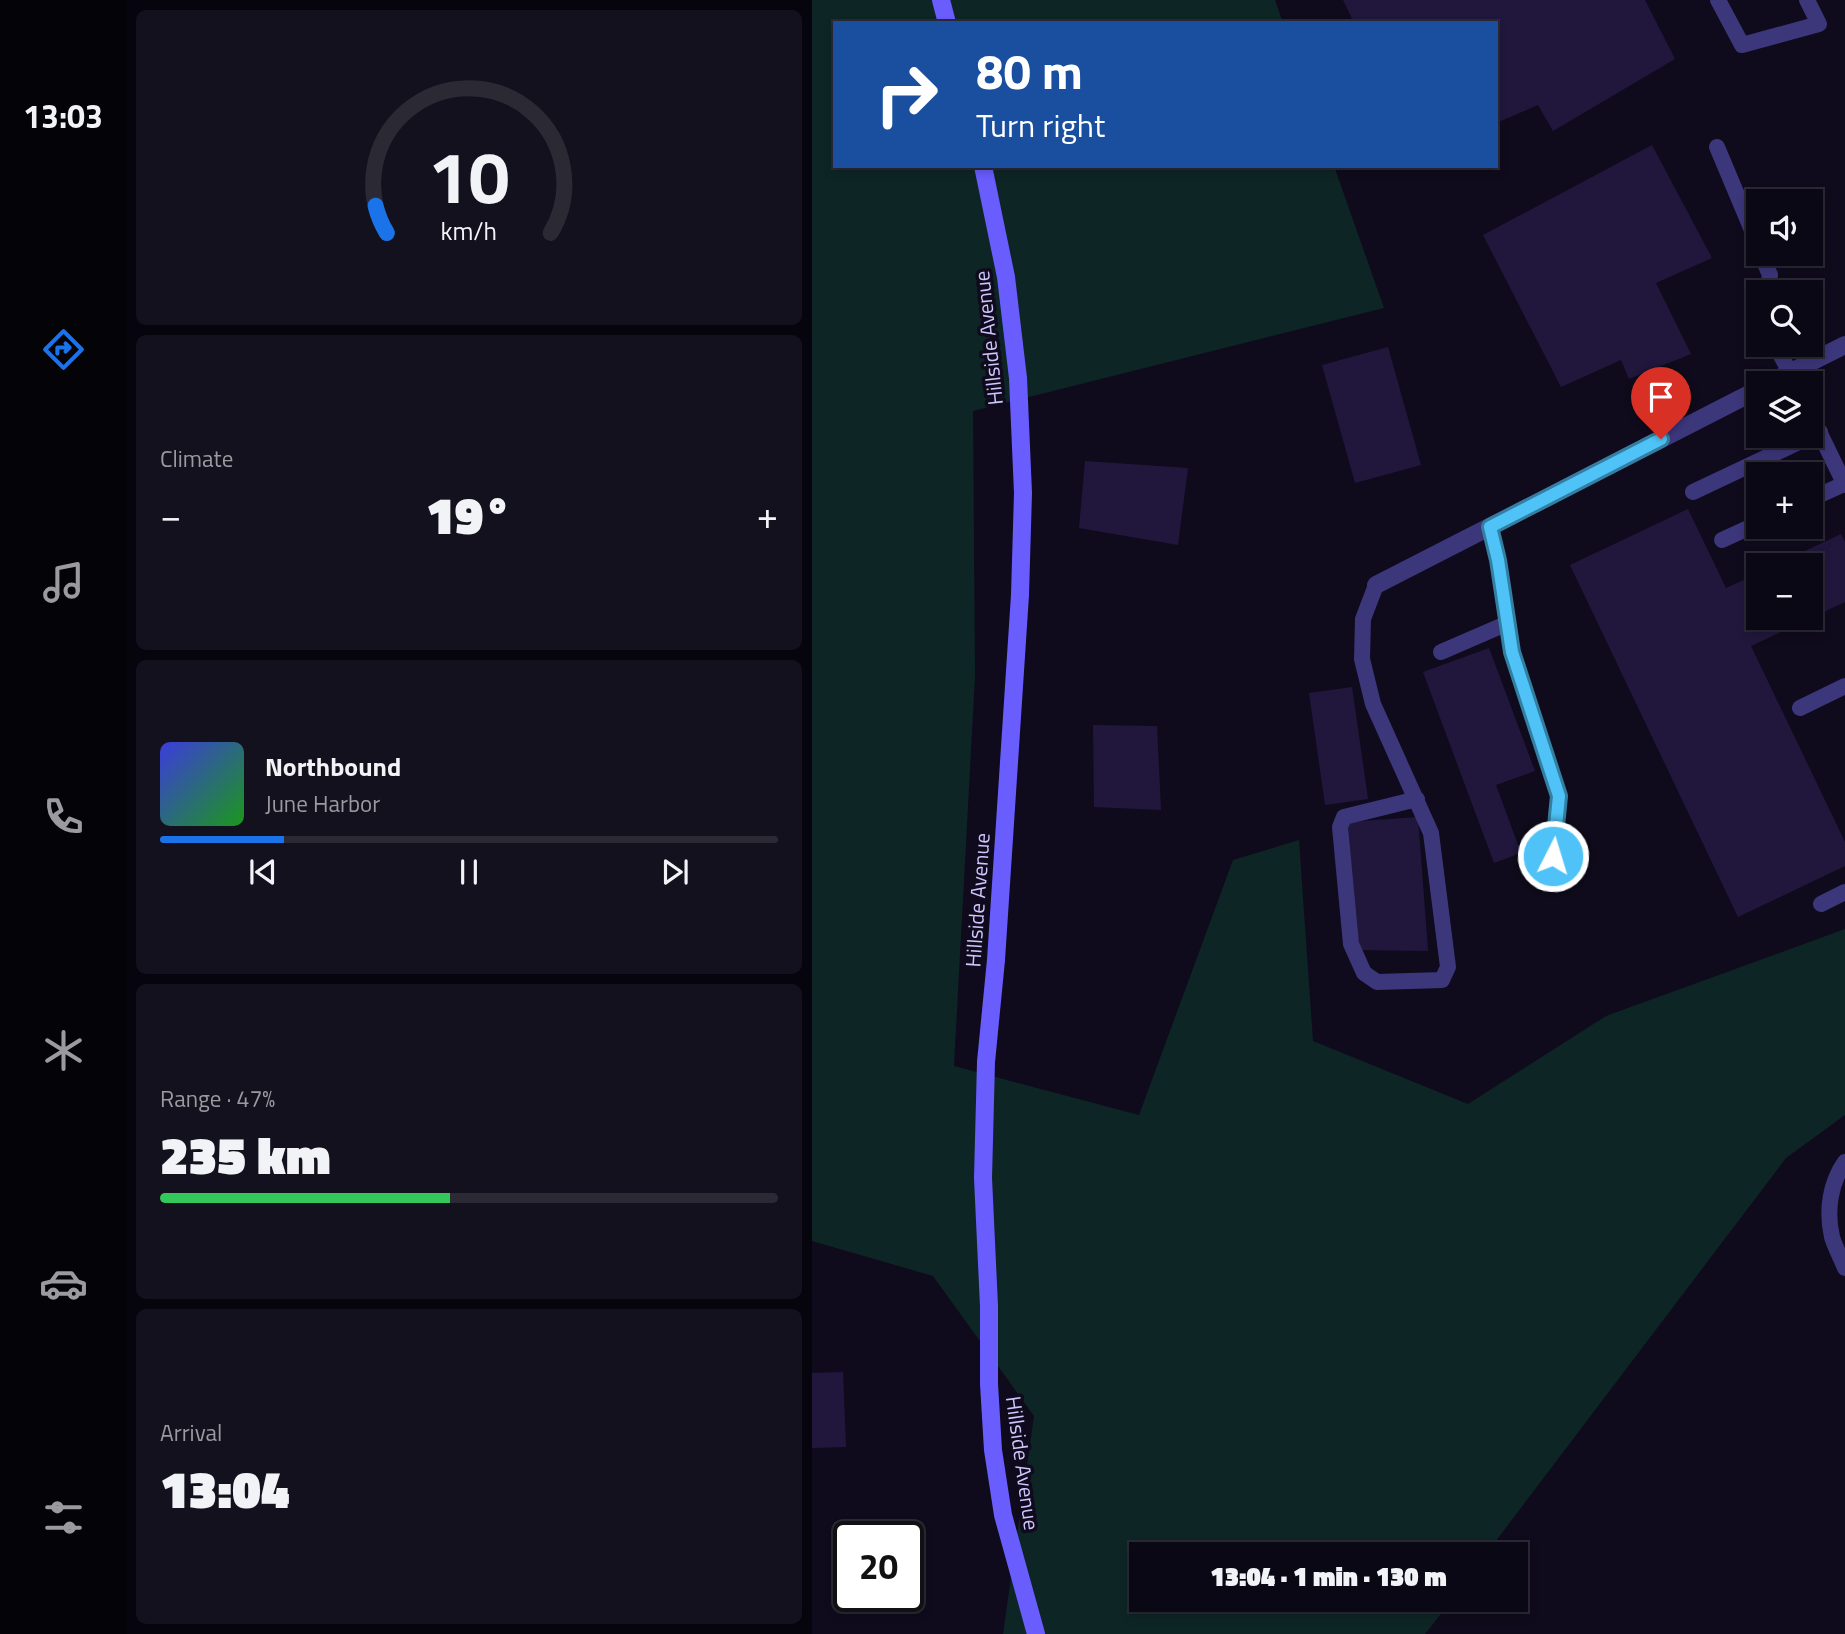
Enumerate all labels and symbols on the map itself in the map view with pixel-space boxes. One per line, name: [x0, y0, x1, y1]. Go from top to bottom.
street label: Hillside Avenue: [965, 269, 1011, 407]
pin: [1631, 367, 1691, 439]
position arrow: [1516, 819, 1590, 893]
street label: Hillside Avenue: [956, 832, 998, 968]
street label: Hillside Avenue: [998, 1394, 1048, 1532]
speed limit sign: 20: [833, 1521, 924, 1612]

